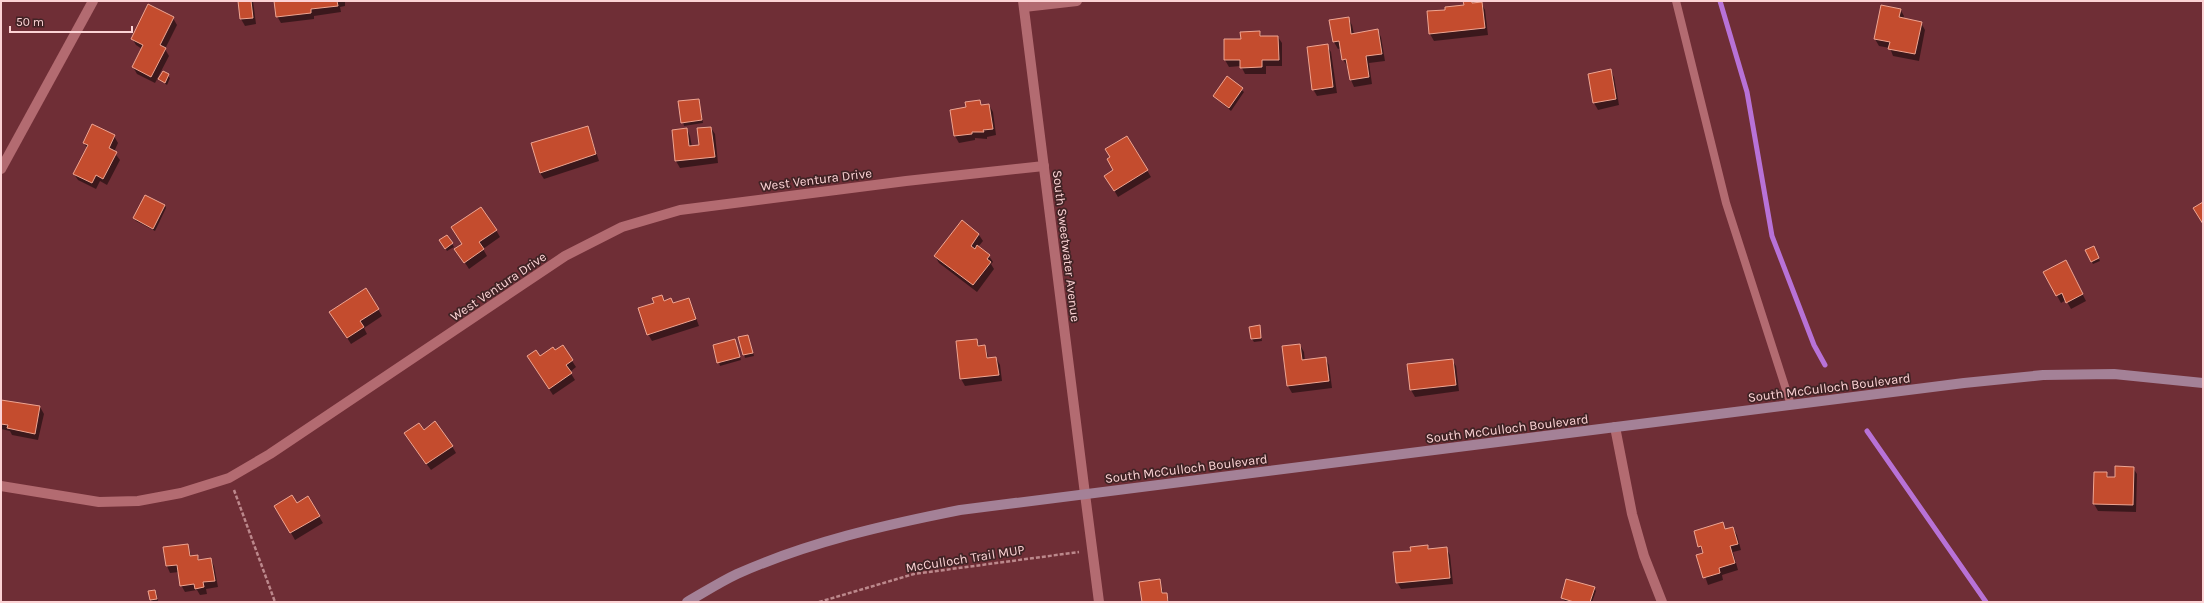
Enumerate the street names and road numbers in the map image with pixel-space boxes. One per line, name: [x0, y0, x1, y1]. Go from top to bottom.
street label: West Ventura Drive: [759, 165, 873, 194]
street label: South Sweetwater Avenue: [1050, 169, 1083, 323]
street label: West Ventura Drive: [448, 249, 549, 324]
street label: South McCulloch Boulevard: [1747, 370, 1911, 405]
street label: South McCulloch Boulevard: [1425, 411, 1589, 446]
street label: South McCulloch Boulevard: [1104, 451, 1268, 486]
street label: McCulloch Trail MUP: [904, 542, 1026, 575]

